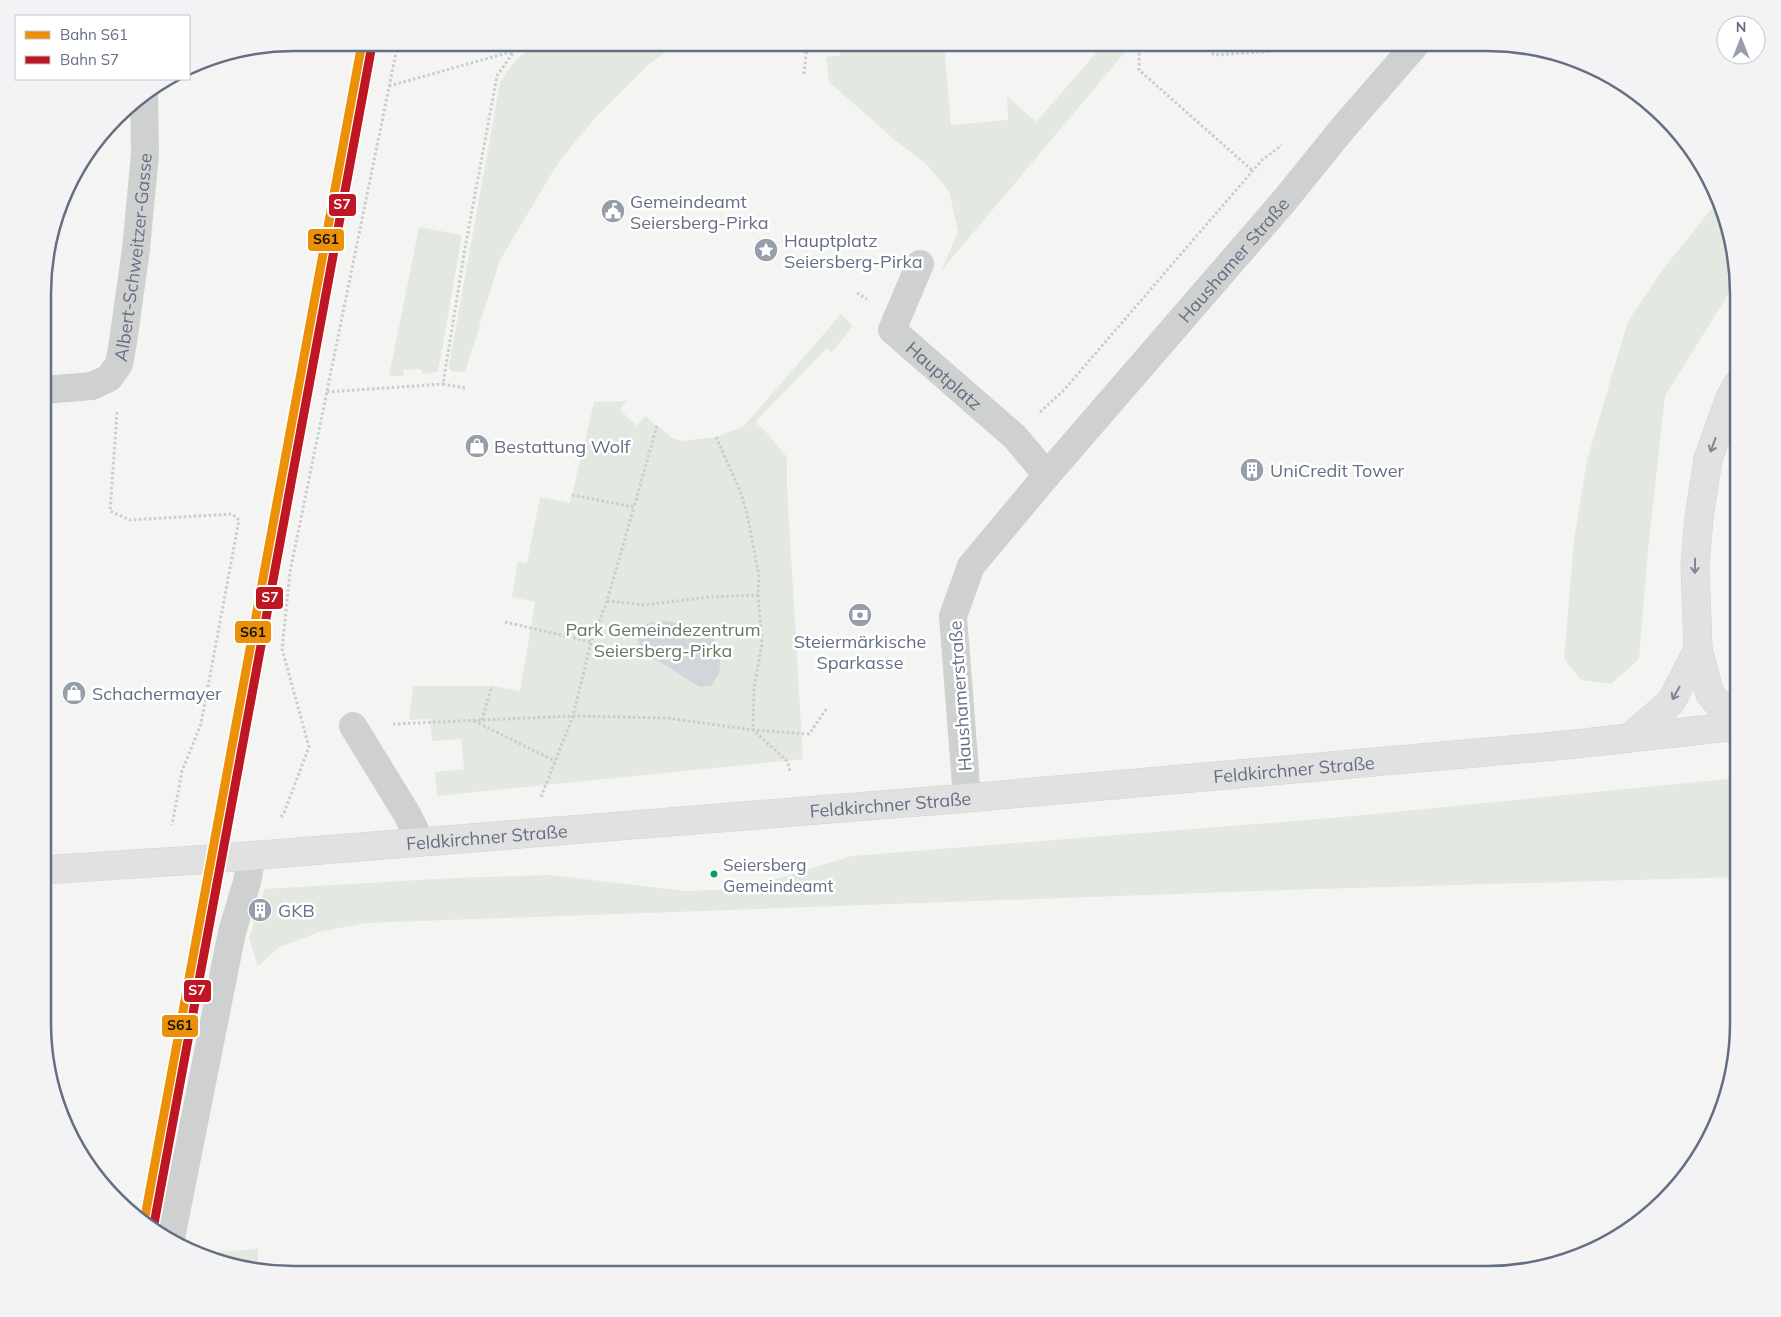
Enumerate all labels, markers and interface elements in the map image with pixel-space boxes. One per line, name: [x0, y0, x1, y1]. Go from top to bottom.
legend: [15, 15, 190, 80]
north arrow: [1716, 15, 1766, 65]
text: N: [1736, 18, 1746, 36]
text: Bahn S61: [60, 25, 128, 44]
text: Bahn S7: [60, 50, 119, 69]
street label: Albert-Schweitzer-Gasse: [108, 152, 157, 363]
place label: Gemeindeamt Seiersberg-Pirka: [630, 190, 769, 234]
street label: Haushamer Straße: [1173, 192, 1294, 327]
line badge: S7: [328, 193, 357, 217]
text: S7: [333, 195, 351, 213]
public building icon: Gemeindeamt Seiersberg-Pirka: [600, 198, 626, 224]
line badge: S61: [307, 228, 345, 252]
place label: Hauptplatz Seiersberg-Pirka: [784, 229, 923, 273]
text: S61: [313, 230, 339, 248]
place icon: Hauptplatz Seiersberg-Pirka: [753, 237, 779, 263]
street label: Hauptplatz: [901, 336, 987, 415]
shop icon: Bestattung Wolf: [464, 433, 490, 459]
place label: Bestattung Wolf: [494, 435, 631, 458]
one-way arrow: [1708, 437, 1717, 452]
building icon: UniCredit Tower: [1239, 457, 1265, 483]
place label: UniCredit Tower: [1270, 459, 1405, 482]
one-way arrow: [1691, 558, 1700, 574]
line badge: S7: [255, 586, 284, 610]
text: S7: [261, 588, 279, 606]
bank icon: Steiermärkische Sparkasse: [847, 602, 873, 628]
park label: Park Gemeindezentrum Seiersberg-Pirka: [565, 618, 761, 662]
line badge: S61: [234, 620, 272, 644]
street label: Haushamerstraße: [943, 620, 977, 772]
text: S61: [240, 623, 266, 641]
place label: Steiermärkische Sparkasse: [794, 630, 926, 674]
shop icon: Schachermayer: [61, 680, 87, 706]
place label: Schachermayer: [92, 682, 222, 705]
one-way arrow: [1671, 685, 1680, 700]
street label: Feldkirchner Straße: [1212, 750, 1375, 788]
street label: Feldkirchner Straße: [809, 786, 972, 822]
street label: Feldkirchner Straße: [405, 819, 568, 855]
place label: Seiersberg Gemeindeamt: [723, 854, 833, 896]
marker: Seiersberg Gemeindeamt: [709, 869, 719, 879]
building icon: GKB: [247, 897, 273, 923]
place label: GKB: [278, 899, 315, 922]
line badge: S7: [183, 979, 212, 1003]
text: S7: [188, 981, 206, 999]
line badge: S61: [161, 1014, 199, 1038]
text: S61: [167, 1016, 193, 1034]

